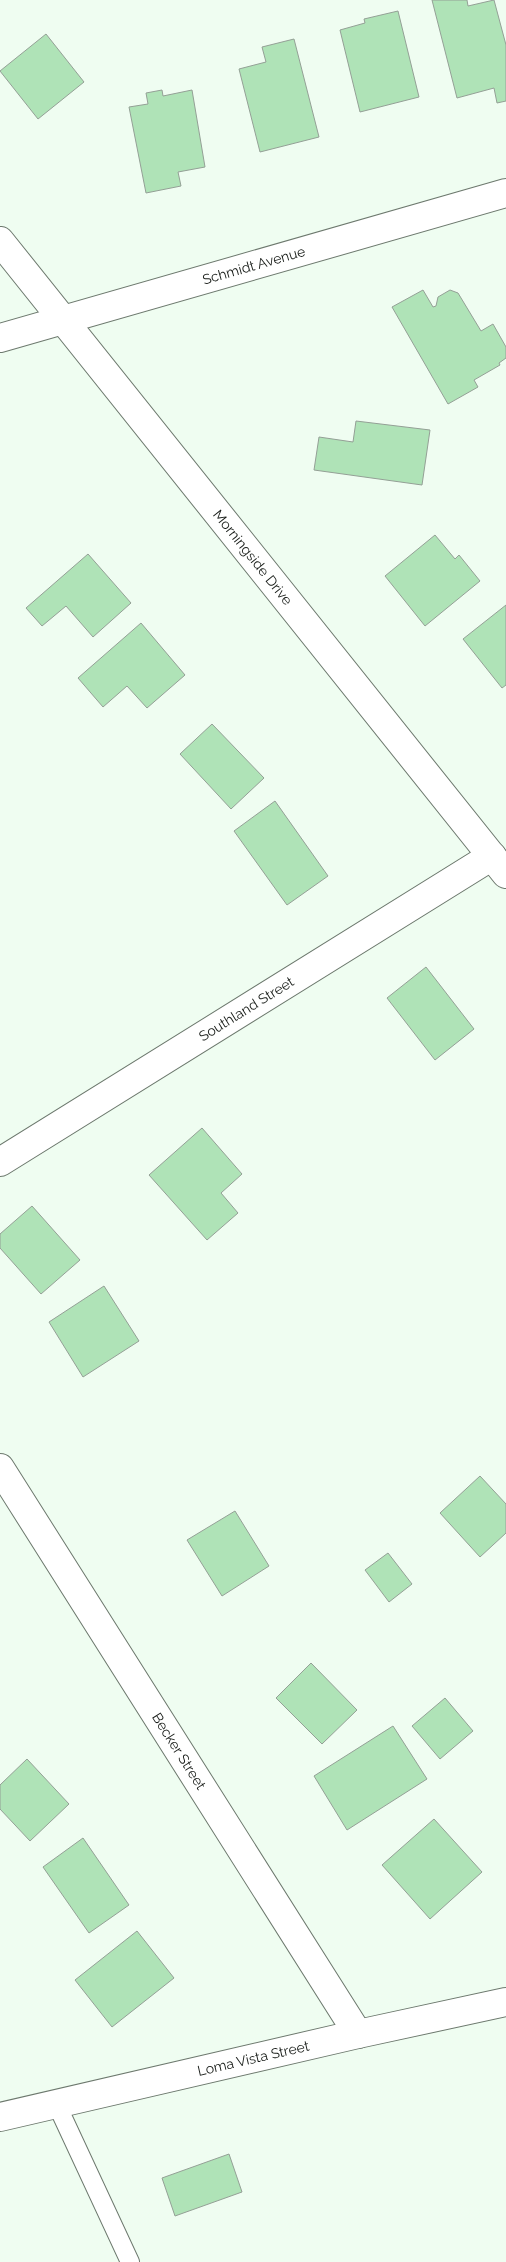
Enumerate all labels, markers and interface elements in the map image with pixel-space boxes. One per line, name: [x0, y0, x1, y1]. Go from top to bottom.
street label: Schmidt Avenue: [201, 243, 307, 288]
street label: Morningside Drive: [210, 507, 296, 608]
street label: Southland Street: [196, 973, 297, 1044]
street label: Becker Street: [149, 1710, 209, 1793]
street label: Loma Vista Street: [196, 2038, 311, 2079]

